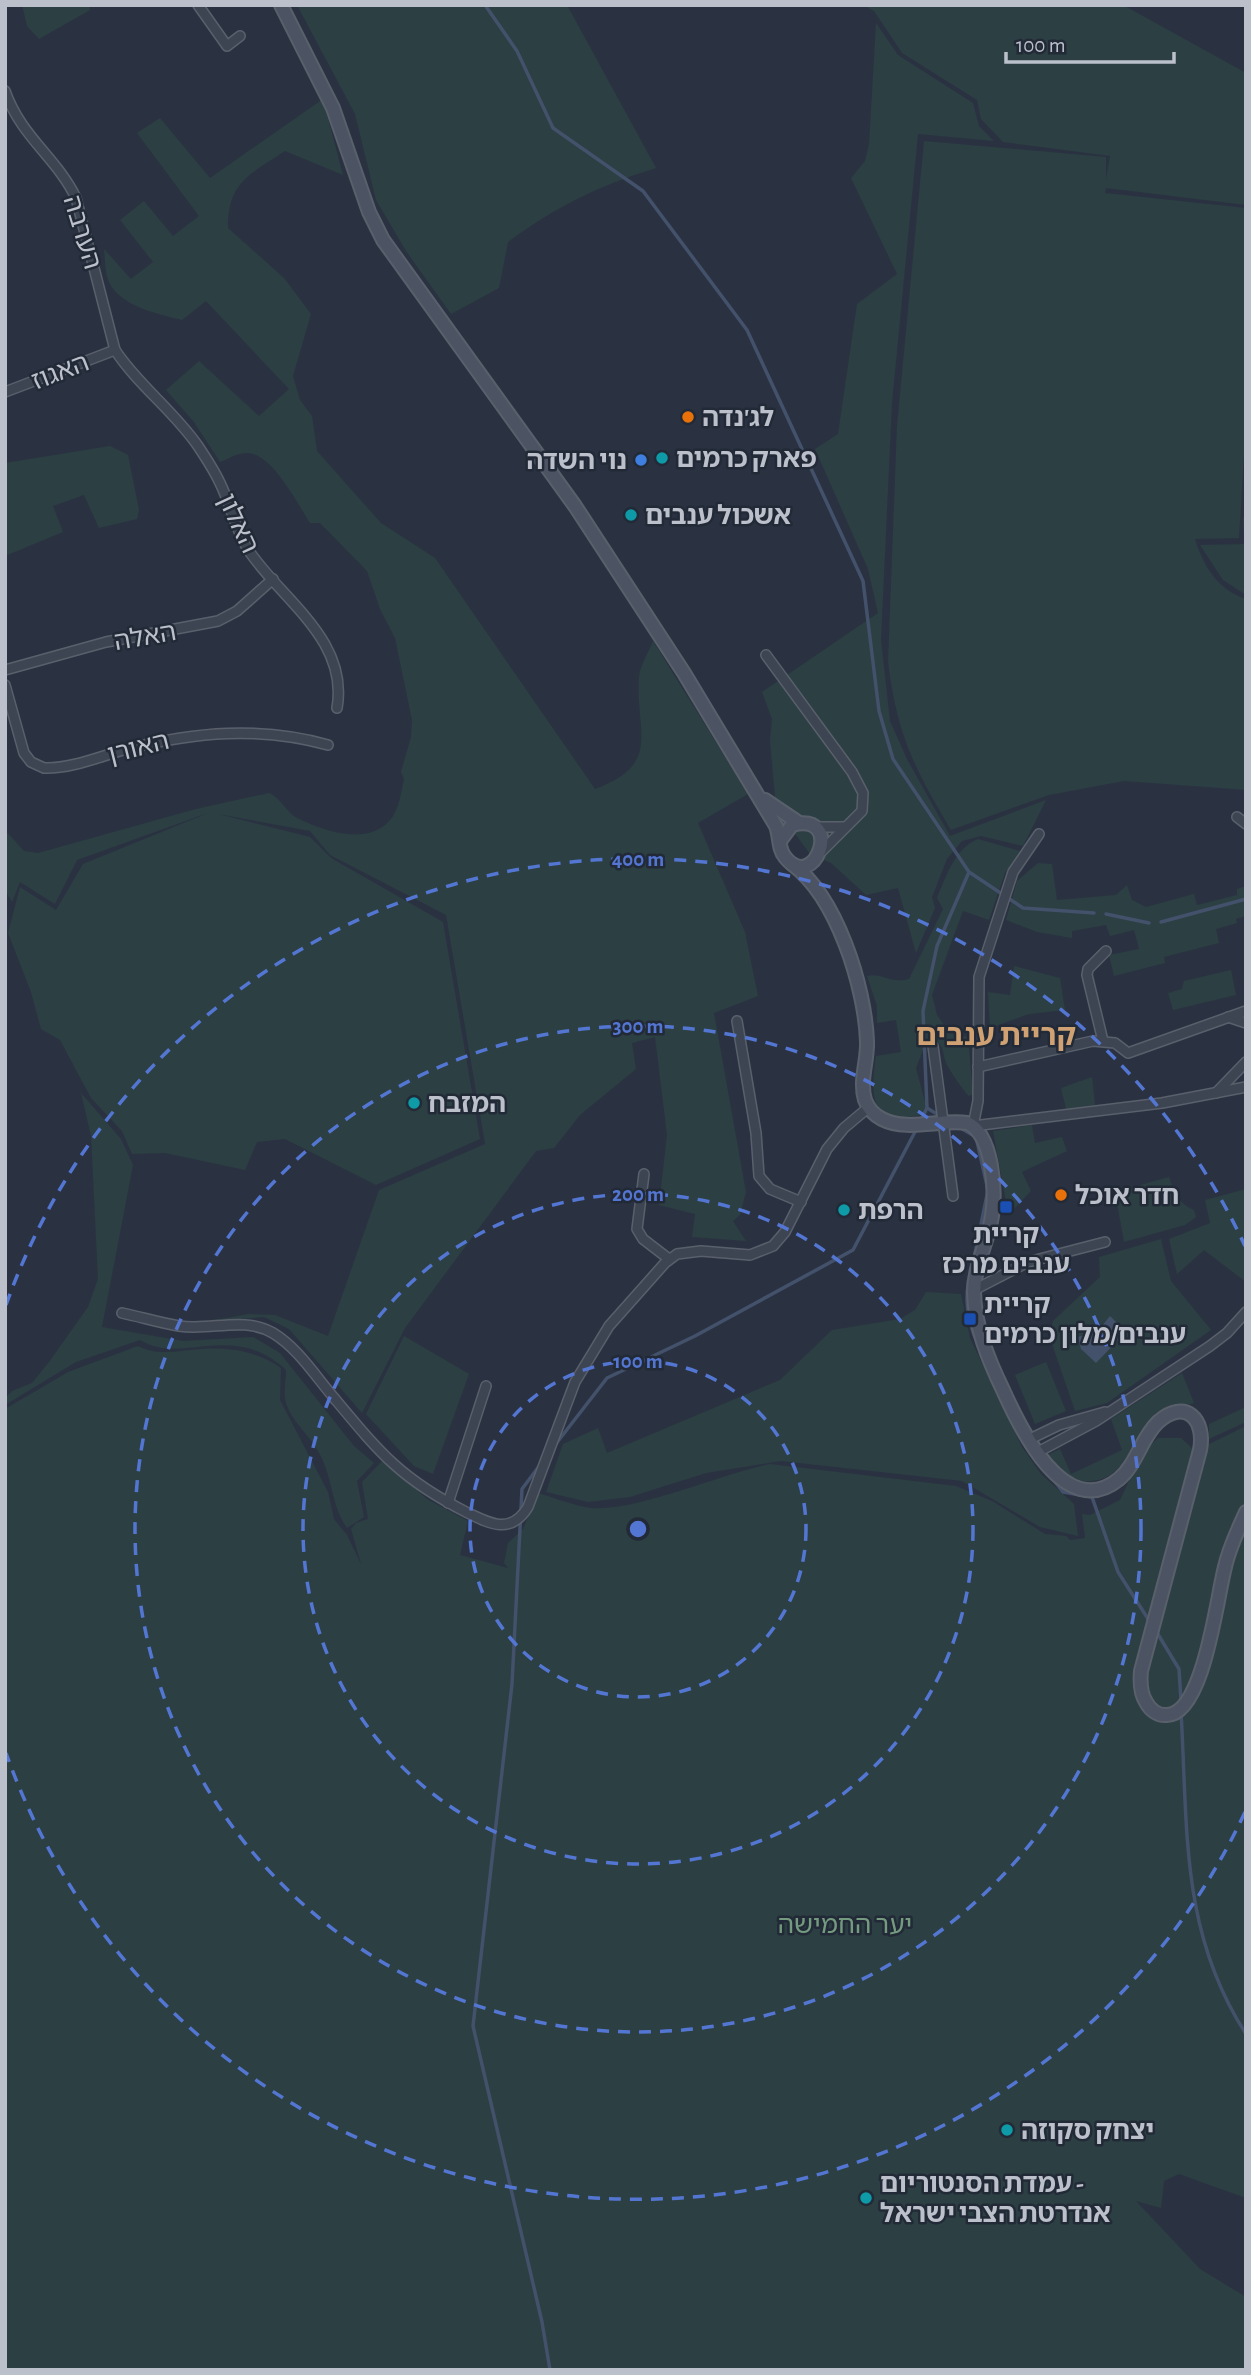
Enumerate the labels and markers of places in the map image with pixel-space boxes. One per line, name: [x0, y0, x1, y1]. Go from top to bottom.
place label: לג'נדה: [702, 405, 774, 431]
marker: לג'נדה: [680, 409, 696, 425]
place label: פארק כרמים: [676, 446, 817, 472]
place label: נוי השדה: [526, 448, 627, 474]
marker: פארק כרמים: [654, 450, 670, 466]
marker: נוי השדה: [633, 452, 649, 468]
place label: אשכול ענבים: [645, 503, 791, 529]
marker: אשכול ענבים: [623, 507, 639, 523]
place label: המזבח: [428, 1091, 506, 1117]
marker: המזבח: [406, 1095, 422, 1111]
place label: חדר אוכל: [1075, 1183, 1179, 1209]
marker: חדר אוכל: [1053, 1187, 1069, 1203]
place label: הרפת: [858, 1198, 924, 1224]
marker: קריית ענבים מרכז: [998, 1199, 1014, 1215]
marker: הרפת: [836, 1202, 852, 1218]
place label: קריית ענבים מרכז: [942, 1222, 1070, 1278]
place label: קריית ענבים/מלון כרמים: [984, 1292, 1186, 1348]
marker: קריית ענבים/מלון כרמים: [962, 1311, 978, 1327]
centre of rings: [626, 1517, 650, 1541]
place label: יצחק סקוזה: [1021, 2118, 1154, 2144]
marker: יצחק סקוזה: [999, 2122, 1015, 2138]
place label: עמדת הסנטוריום - אנדרטת הצבי ישראל: [880, 2171, 1111, 2227]
marker: עמדת הסנטוריום - אנדרטת הצבי ישראל: [858, 2190, 874, 2206]

